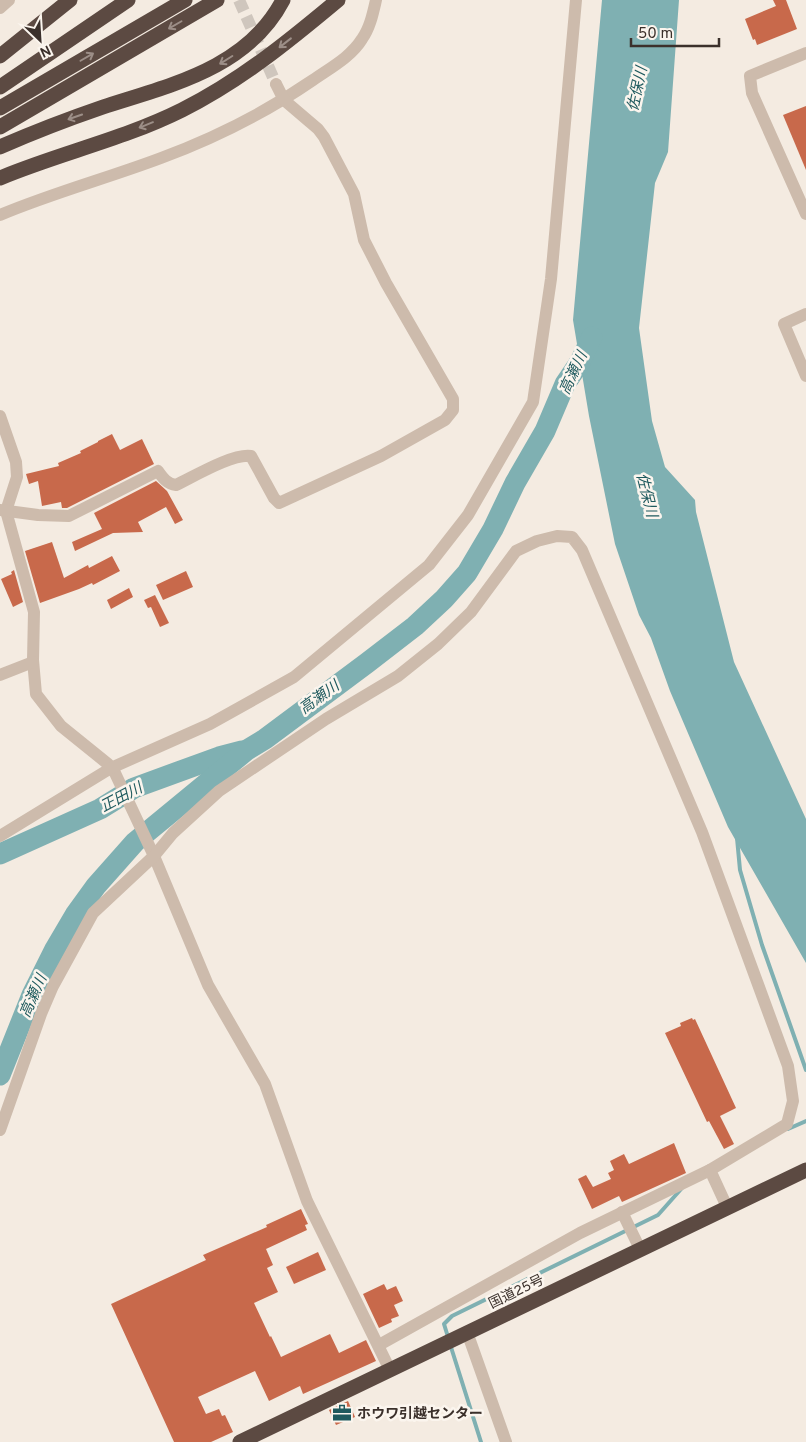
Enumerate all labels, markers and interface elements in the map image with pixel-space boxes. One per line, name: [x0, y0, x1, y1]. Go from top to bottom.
north arrow: [15, 15, 65, 65]
scale bar: [631, 15, 718, 47]
one-way arrow: [169, 20, 183, 30]
text: 50 m: [638, 25, 673, 44]
one-way arrow: [279, 37, 292, 48]
text: N: [37, 41, 53, 60]
one-way arrow: [80, 52, 95, 62]
one-way arrow: [220, 55, 234, 65]
water label: 佐保川: [624, 63, 653, 113]
one-way arrow: [67, 113, 83, 122]
one-way arrow: [139, 121, 154, 131]
water label: 高瀬川: [556, 347, 593, 398]
water label: 佐保川: [631, 471, 661, 521]
water label: 高瀬川: [296, 676, 345, 719]
water label: 正田川: [97, 778, 148, 817]
water label: 高瀬川: [17, 970, 53, 1021]
street label: 国道25号: [486, 1272, 547, 1313]
office icon: ホウワ引越センター: [331, 1402, 353, 1424]
place label: ホウワ引越センター: [357, 1405, 483, 1423]

